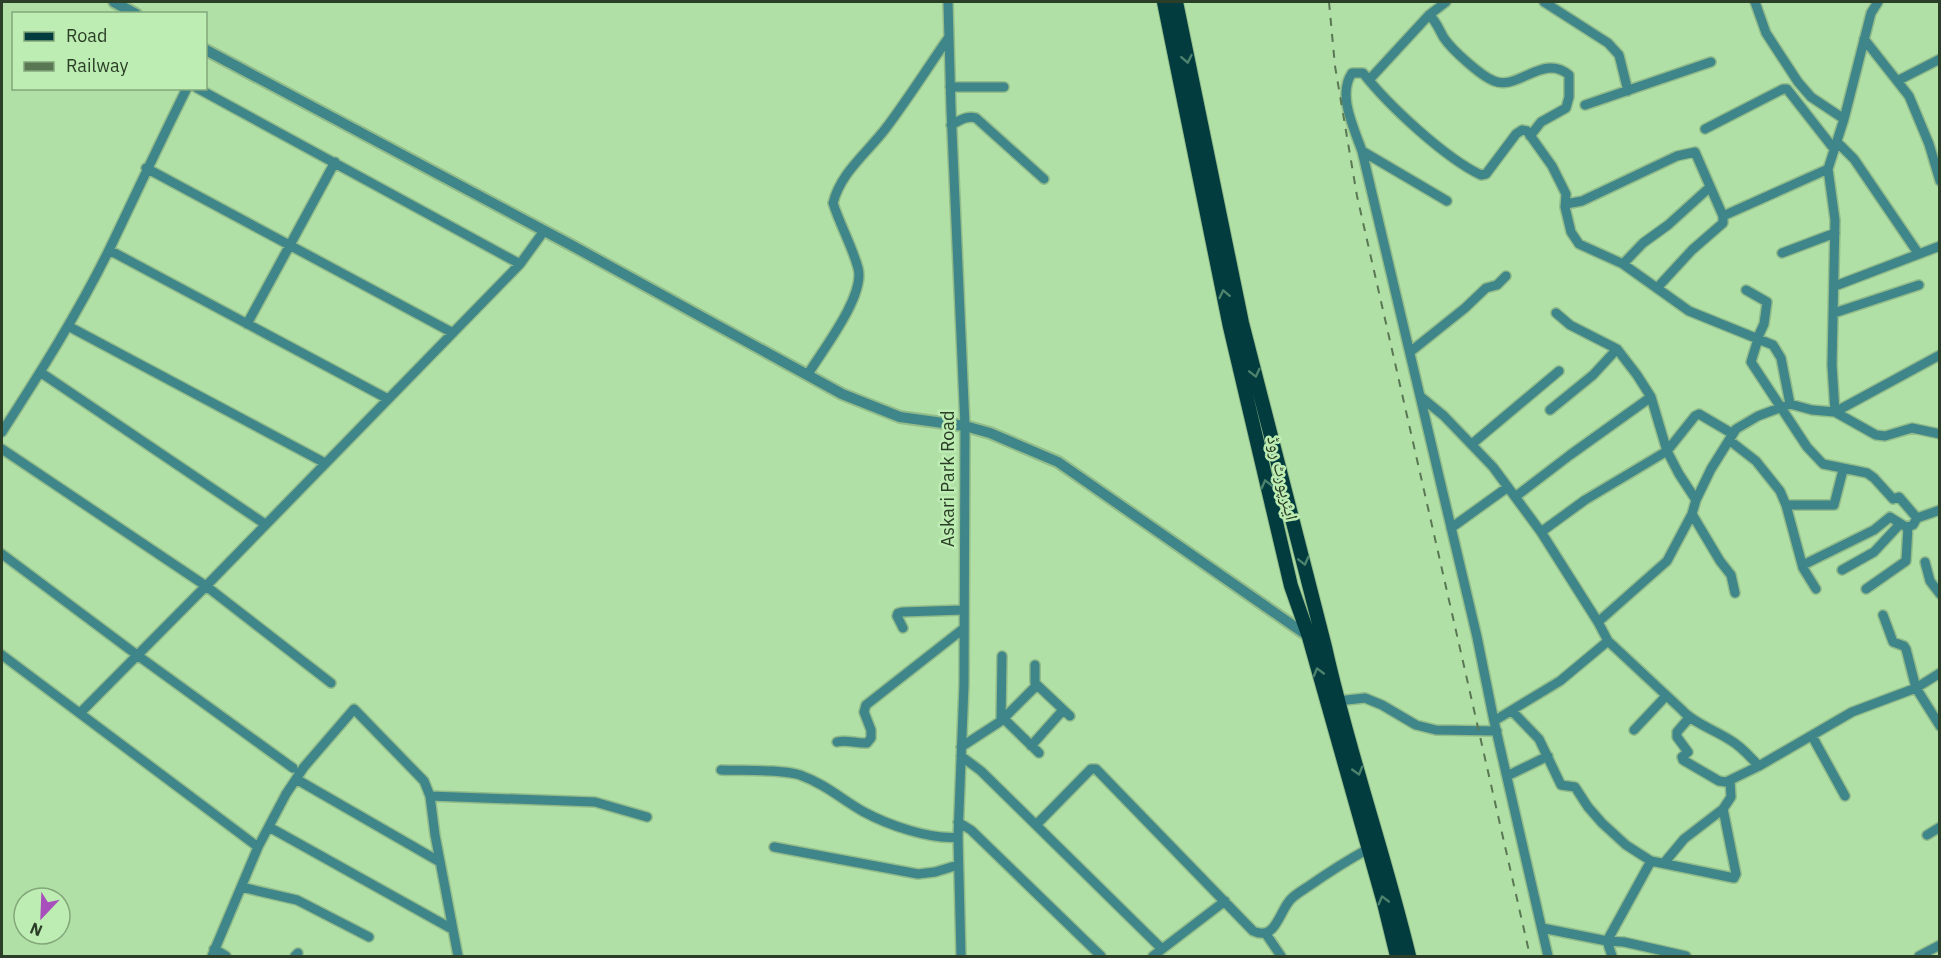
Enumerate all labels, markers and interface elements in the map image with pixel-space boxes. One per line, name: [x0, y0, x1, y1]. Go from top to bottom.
legend: [12, 12, 207, 90]
text: Road: [66, 24, 107, 47]
text: Railway: [66, 54, 128, 77]
one-way arrow: [1180, 54, 1193, 64]
one-way arrow: [1218, 289, 1231, 299]
one-way arrow: [1248, 367, 1260, 377]
street label: Askari Park Road: [936, 411, 959, 547]
street label: ایئرپورٹ روڈ: [1262, 434, 1304, 522]
one-way arrow: [1260, 479, 1273, 489]
one-way arrow: [1296, 556, 1309, 566]
one-way arrow: [1313, 667, 1325, 678]
one-way arrow: [1350, 765, 1363, 775]
north arrow: [12, 886, 72, 946]
one-way arrow: [1378, 895, 1390, 905]
text: N: [27, 918, 45, 941]

